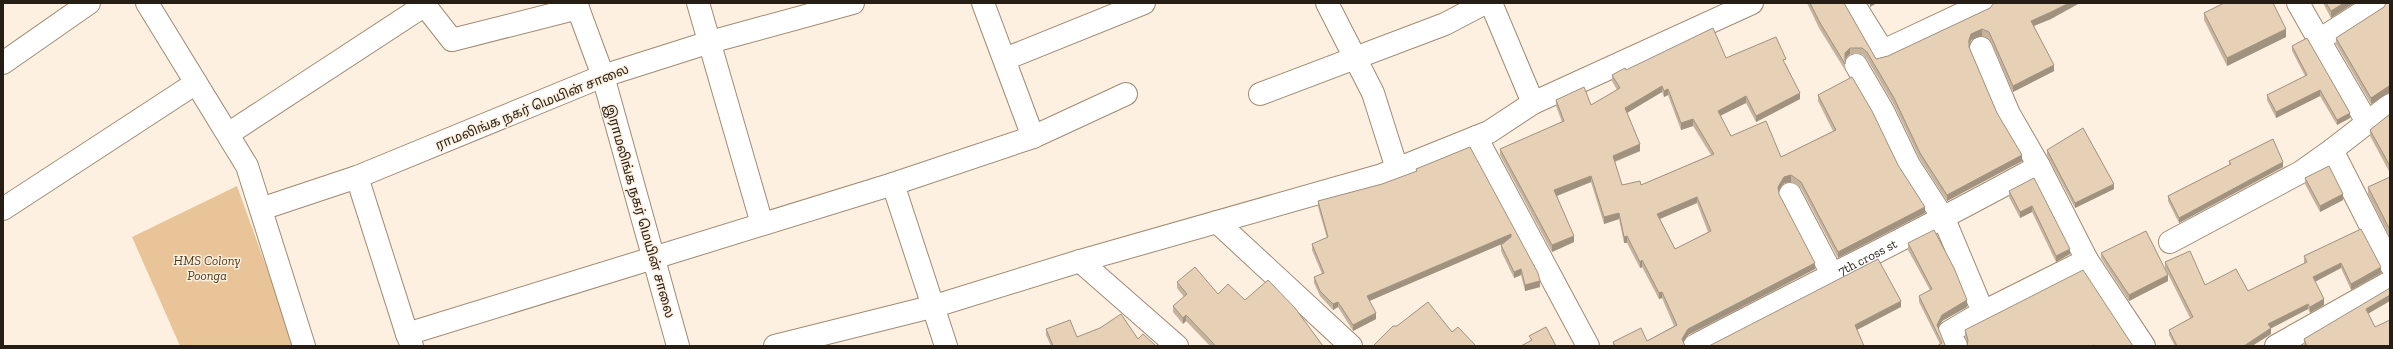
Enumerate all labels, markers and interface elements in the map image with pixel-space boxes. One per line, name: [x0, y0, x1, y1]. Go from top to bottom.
street label: ராமலிங்க நகர் மெயின் சாலை: [433, 61, 631, 154]
street label: இராமலிங்க நகர் மெயின் சாலை: [601, 102, 678, 320]
street label: 7th cross st: [1835, 235, 1899, 278]
park label: HMS Colony Poonga: [174, 253, 240, 283]

